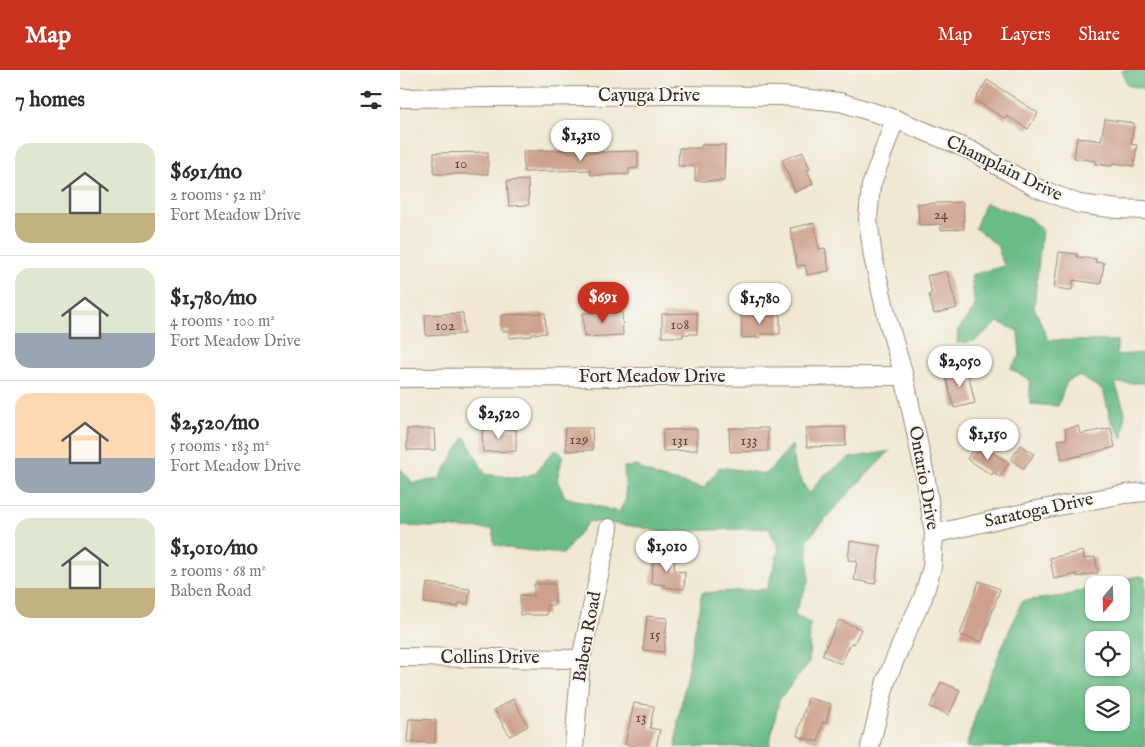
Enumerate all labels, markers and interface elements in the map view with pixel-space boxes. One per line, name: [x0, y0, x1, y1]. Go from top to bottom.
text: Map: [25, 20, 71, 51]
text: Map: [938, 24, 972, 47]
text: Layers: [1000, 24, 1051, 47]
text: Share: [1079, 24, 1120, 47]
street label: Cayuga Drive: [598, 85, 700, 108]
icon: filters: [357, 86, 385, 114]
text: 7 homes: [15, 87, 85, 114]
pin: $1,310: [540, 119, 622, 162]
text: $1,310: [562, 126, 600, 146]
street label: Champlain Drive: [942, 131, 1066, 207]
house number: 10: [455, 154, 467, 173]
text: $691/mo: [170, 159, 242, 186]
icon: home: [55, 163, 115, 223]
text: 2 rooms · 52 m²: [170, 186, 266, 206]
house number: 24: [934, 205, 949, 224]
text: Fort Meadow Drive: [170, 206, 301, 226]
pin: $691: [573, 282, 633, 324]
pin: $1,780: [719, 282, 801, 325]
text: $1,780/mo: [170, 285, 257, 312]
icon: home: [55, 288, 115, 348]
text: $691: [589, 288, 617, 308]
text: $1,780: [740, 289, 780, 309]
text: 4 rooms · 100 m²: [170, 312, 275, 332]
house number: 108: [671, 315, 690, 334]
house number: 102: [435, 316, 455, 335]
text: Fort Meadow Drive: [170, 332, 301, 352]
pin: $2,050: [919, 346, 1001, 388]
text: $2,050: [939, 352, 981, 372]
street label: Fort Meadow Drive: [578, 366, 726, 389]
pin: $2,520: [458, 398, 540, 440]
text: $2,520: [478, 404, 520, 424]
text: $2,520/mo: [170, 410, 259, 437]
icon: home: [55, 413, 115, 473]
pin: $1,150: [947, 418, 1029, 461]
street label: Ontario Drive: [903, 424, 943, 532]
text: $1,150: [969, 425, 1007, 445]
house number: 129: [569, 430, 589, 449]
house number: 131: [672, 431, 688, 450]
house number: 133: [741, 431, 757, 450]
text: 5 rooms · 183 m²: [170, 437, 269, 457]
text: Fort Meadow Drive: [170, 457, 301, 477]
street label: Saratoga Drive: [983, 488, 1095, 534]
pin: $1,010: [626, 530, 708, 573]
text: $1,010/mo: [170, 535, 258, 562]
text: $1,010: [647, 537, 687, 557]
icon: home: [55, 538, 115, 598]
text: 2 rooms · 68 m²: [170, 562, 266, 582]
north arrow: [1085, 576, 1130, 621]
map controls: [1085, 576, 1130, 731]
text: Baben Road: [170, 582, 252, 602]
street label: Baben Road: [569, 589, 607, 684]
house number: 15: [649, 625, 661, 644]
button: locate: [1085, 631, 1130, 676]
street label: Collins Drive: [441, 647, 539, 670]
button: layers: [1085, 686, 1130, 731]
house number: 13: [635, 708, 647, 727]

